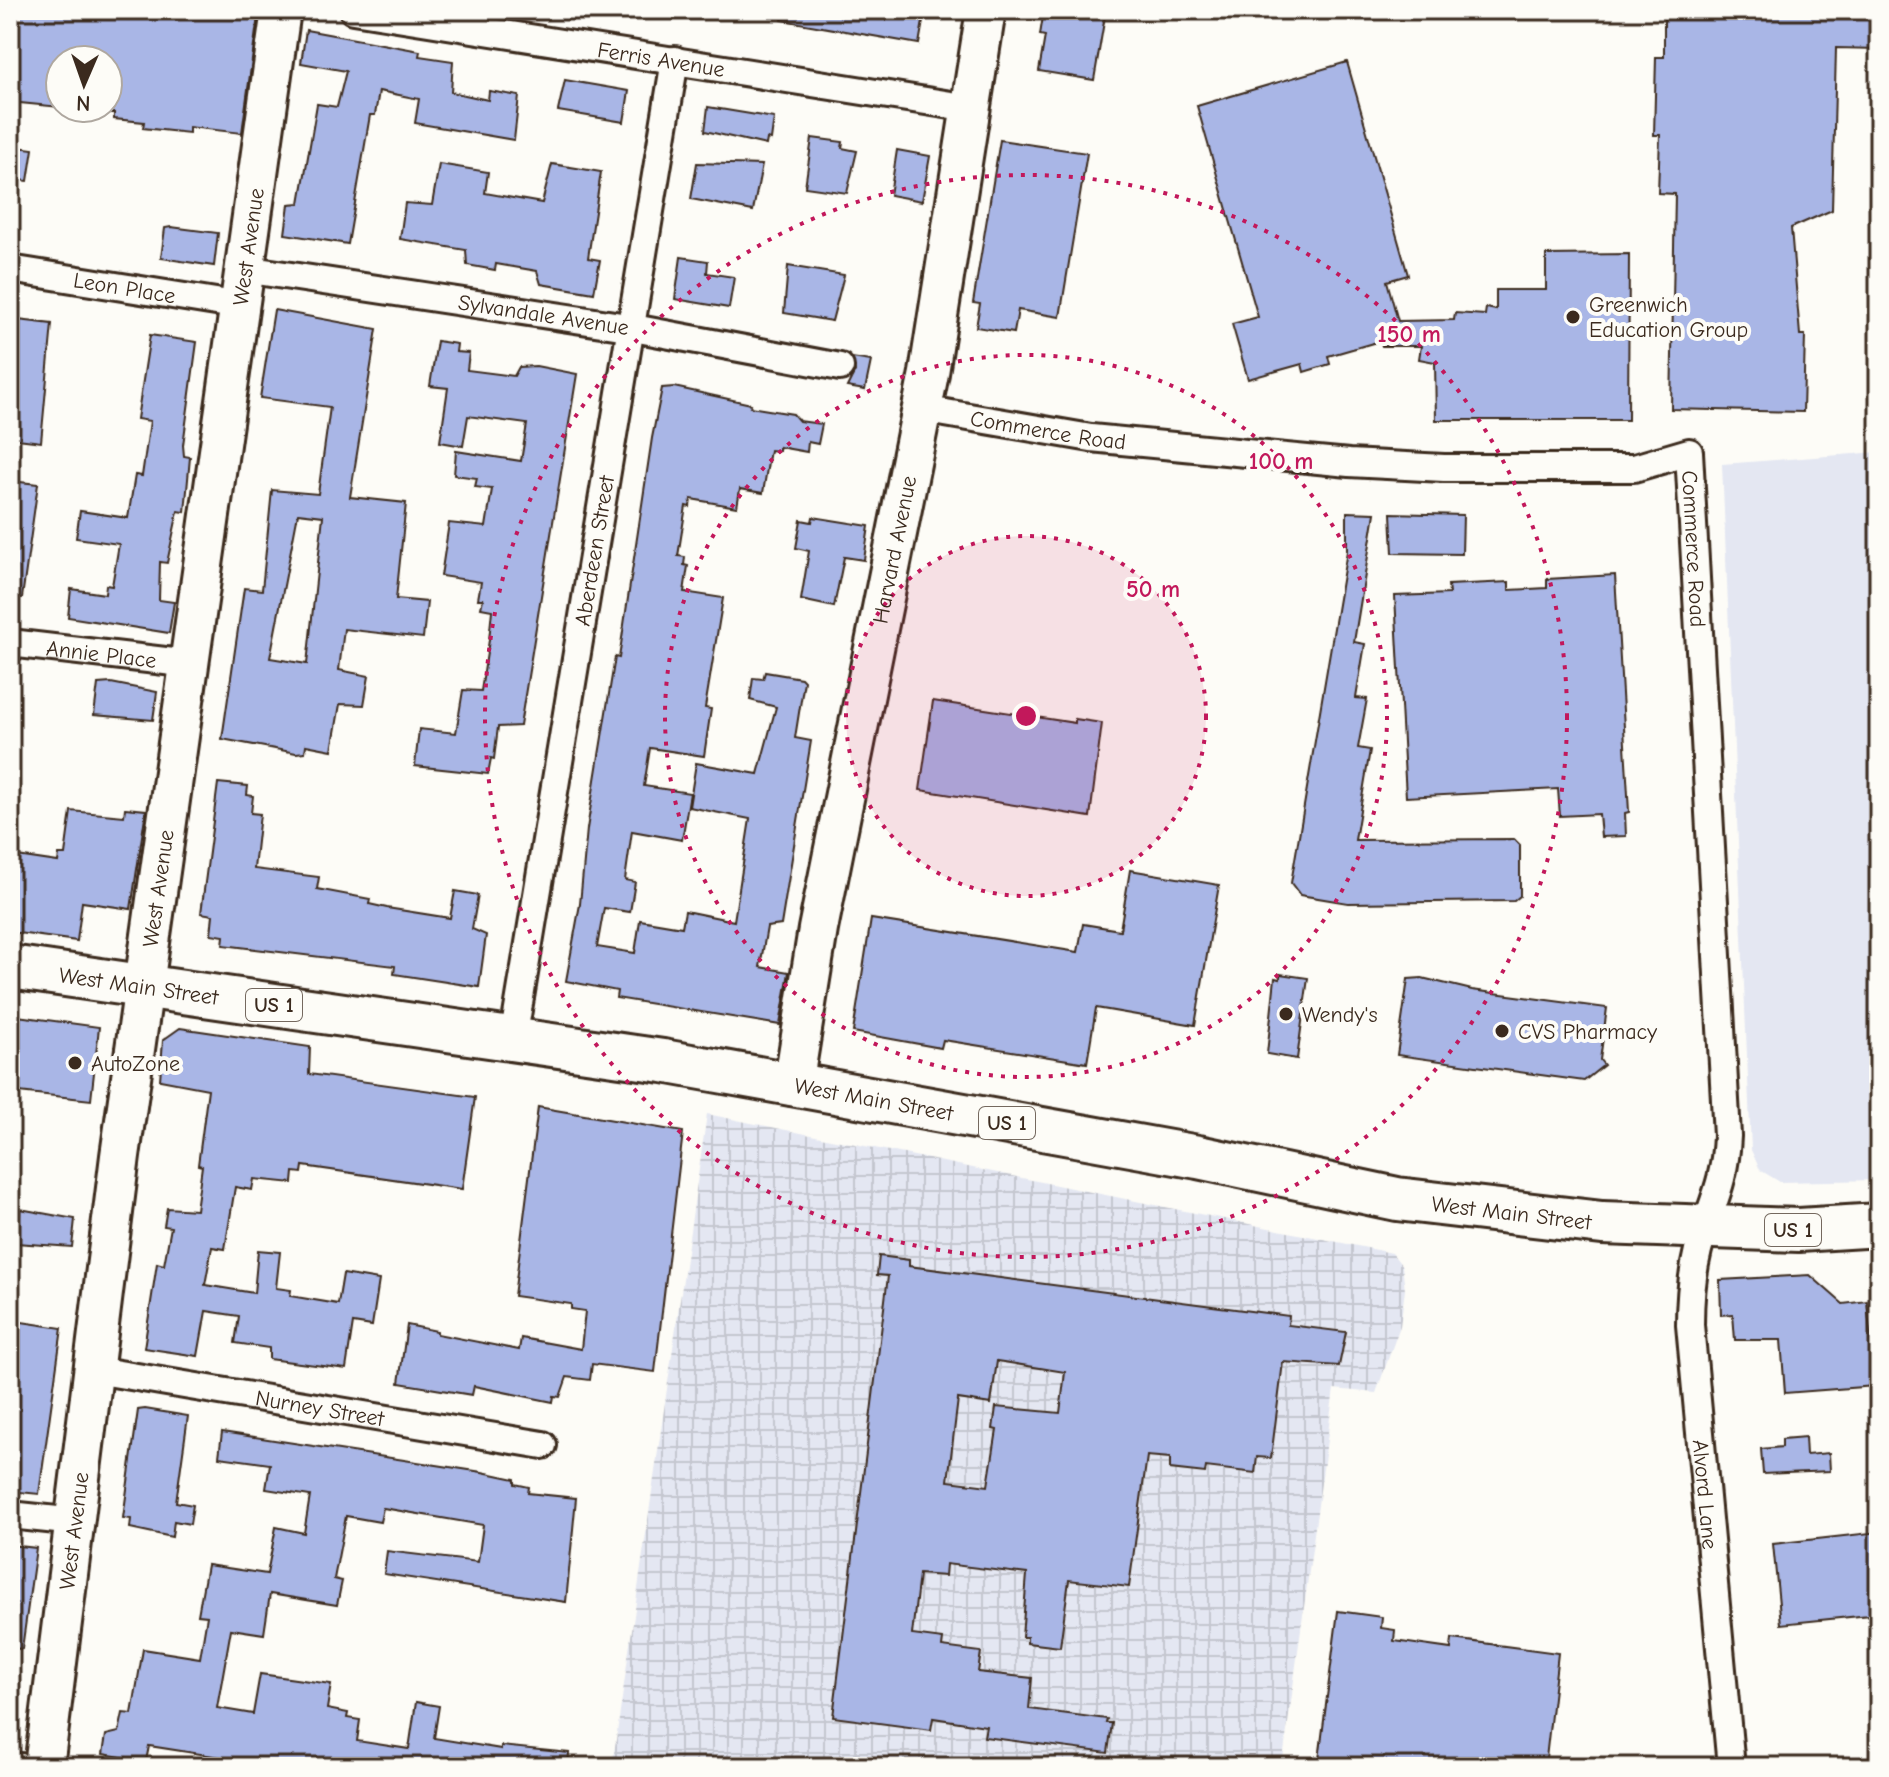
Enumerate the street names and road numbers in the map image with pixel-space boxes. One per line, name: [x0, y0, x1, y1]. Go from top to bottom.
street label: Ferris Avenue: [595, 37, 726, 83]
street label: West Avenue: [228, 186, 270, 307]
street label: Leon Place: [71, 267, 177, 309]
street label: Sylvandale Avenue: [456, 289, 631, 341]
street label: Commerce Road: [968, 406, 1127, 455]
street label: Commerce Road: [1676, 470, 1711, 628]
street label: Aberdeen Street: [570, 473, 620, 628]
street label: Harvard Avenue: [867, 473, 922, 626]
street label: Annie Place: [45, 635, 158, 674]
street label: West Avenue: [137, 828, 180, 949]
street label: West Main Street: [57, 962, 221, 1011]
road number: US 1: [246, 989, 302, 1021]
street label: West Main Street: [792, 1073, 956, 1127]
road number: US 1: [979, 1107, 1035, 1139]
street label: West Main Street: [1430, 1191, 1594, 1236]
road number: US 1: [1765, 1214, 1821, 1246]
street label: Nurney Street: [253, 1385, 387, 1432]
street label: Alvord Lane: [1687, 1438, 1723, 1551]
street label: West Avenue: [54, 1471, 95, 1591]

